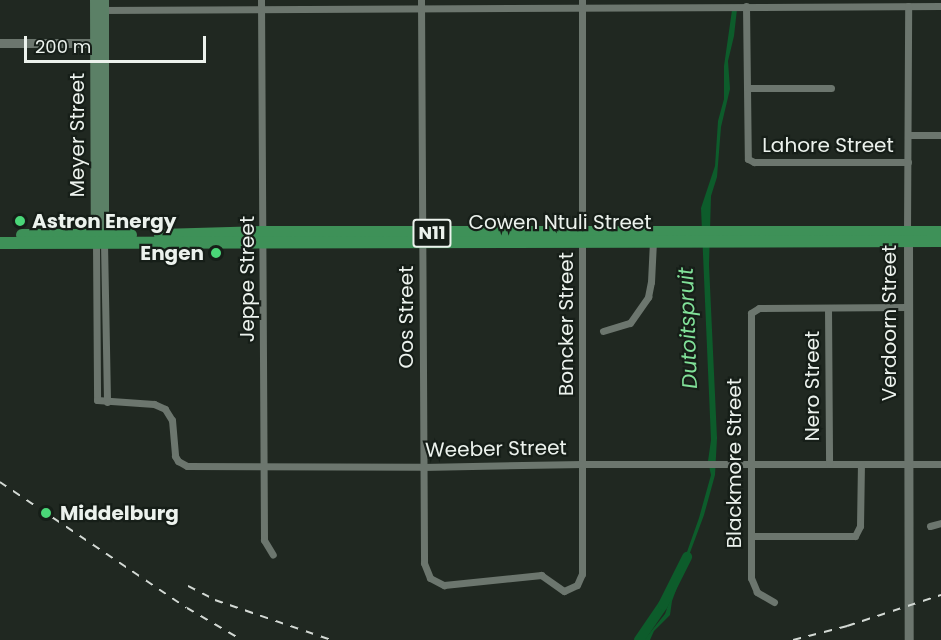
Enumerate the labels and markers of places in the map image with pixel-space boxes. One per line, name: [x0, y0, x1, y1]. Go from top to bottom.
place label: Astron Energy: [32, 209, 176, 233]
marker: Astron Energy: [13, 214, 27, 228]
place label: Engen: [140, 241, 204, 265]
marker: Engen: [209, 246, 223, 260]
place label: Middelburg: [60, 501, 179, 525]
marker: Middelburg: [37, 504, 55, 522]

